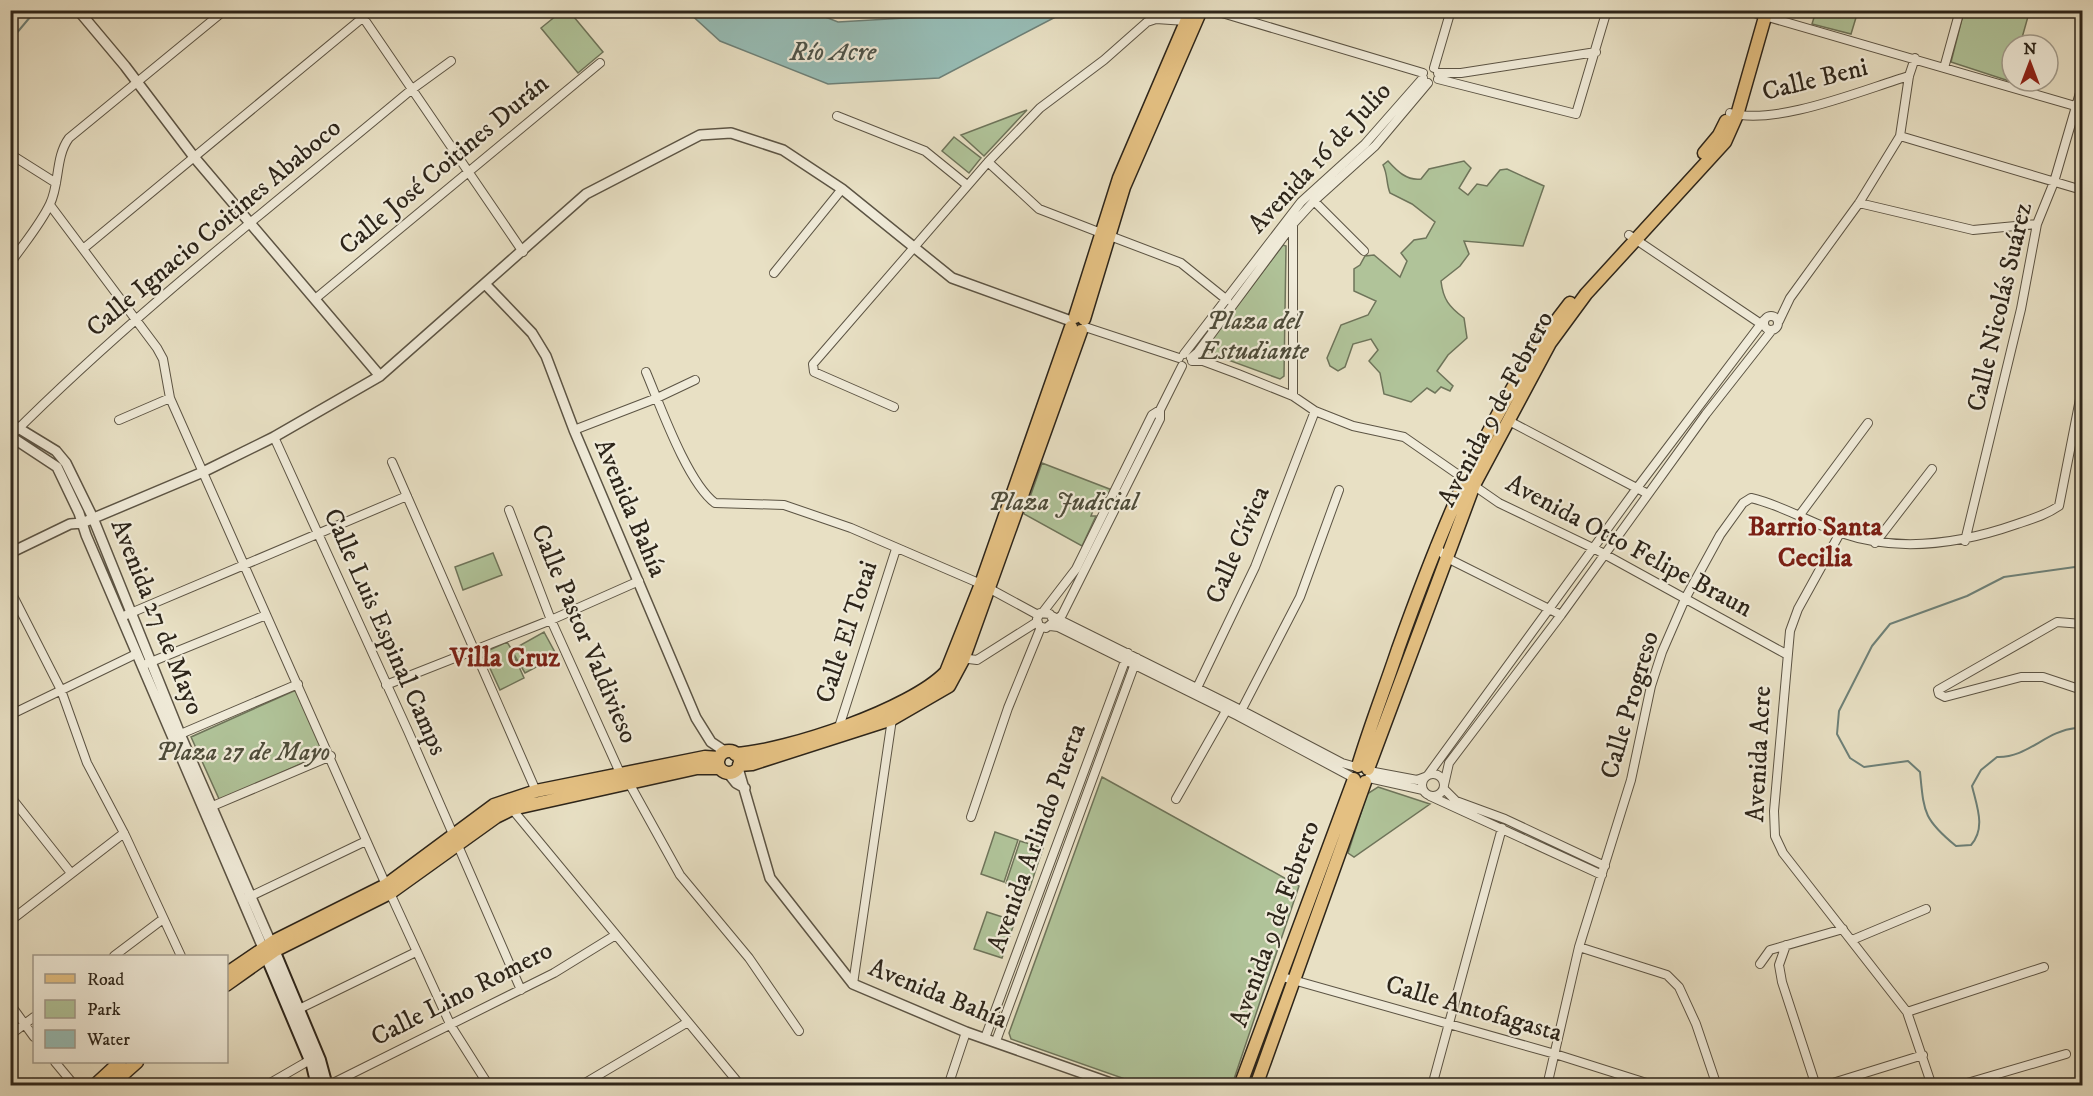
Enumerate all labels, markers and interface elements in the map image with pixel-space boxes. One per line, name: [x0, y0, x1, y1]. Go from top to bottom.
north arrow: [2000, 33, 2060, 93]
water label: Río Acre: [789, 35, 877, 69]
text: N: [2023, 39, 2037, 59]
street label: Calle Beni: [1759, 51, 1871, 109]
street label: Calle José Coitines Durán: [332, 67, 556, 263]
street label: Avenida 16 de Julio: [1241, 75, 1399, 241]
street label: Calle Ignacio Coitines Ababoco: [80, 112, 348, 344]
street label: Calle Nicolás Suárez: [1960, 199, 2040, 415]
park label: Plaza del Estudiante: [1197, 305, 1310, 368]
street label: Avenida 9 de Febrero: [1431, 306, 1561, 512]
street label: Avenida Bahía: [586, 434, 674, 582]
street label: Avenida Otto Felipe Braun: [1500, 467, 1758, 625]
street label: Calle Cívica: [1198, 481, 1278, 609]
park label: Plaza Judicial: [988, 486, 1142, 519]
street label: Calle Luis Espinal Camps: [316, 503, 454, 761]
district label: Barrio Santa Cecilia: [1748, 510, 1883, 575]
street label: Avenida 27 de Mayo: [103, 514, 211, 720]
street label: Calle Pastor Valdivieso: [523, 519, 645, 749]
street label: Calle El Totai: [808, 557, 886, 707]
street label: Calle Progreso: [1593, 627, 1667, 783]
district label: Villa Cruz: [449, 641, 560, 675]
street label: Avenida Acre: [1739, 685, 1779, 823]
street label: Avenida Arlindo Puerta: [980, 719, 1094, 957]
park label: Plaza 27 de Mayo: [156, 736, 330, 769]
street label: Avenida 9 de Febrero: [1222, 816, 1328, 1032]
street label: Calle Lino Romero: [366, 934, 558, 1054]
street label: Avenida Bahía: [864, 951, 1012, 1037]
legend: [33, 955, 228, 1063]
street label: Calle Antofagasta: [1382, 968, 1566, 1050]
text: Road: [87, 969, 124, 991]
text: Park: [87, 999, 121, 1021]
text: Water: [86, 1029, 130, 1051]

